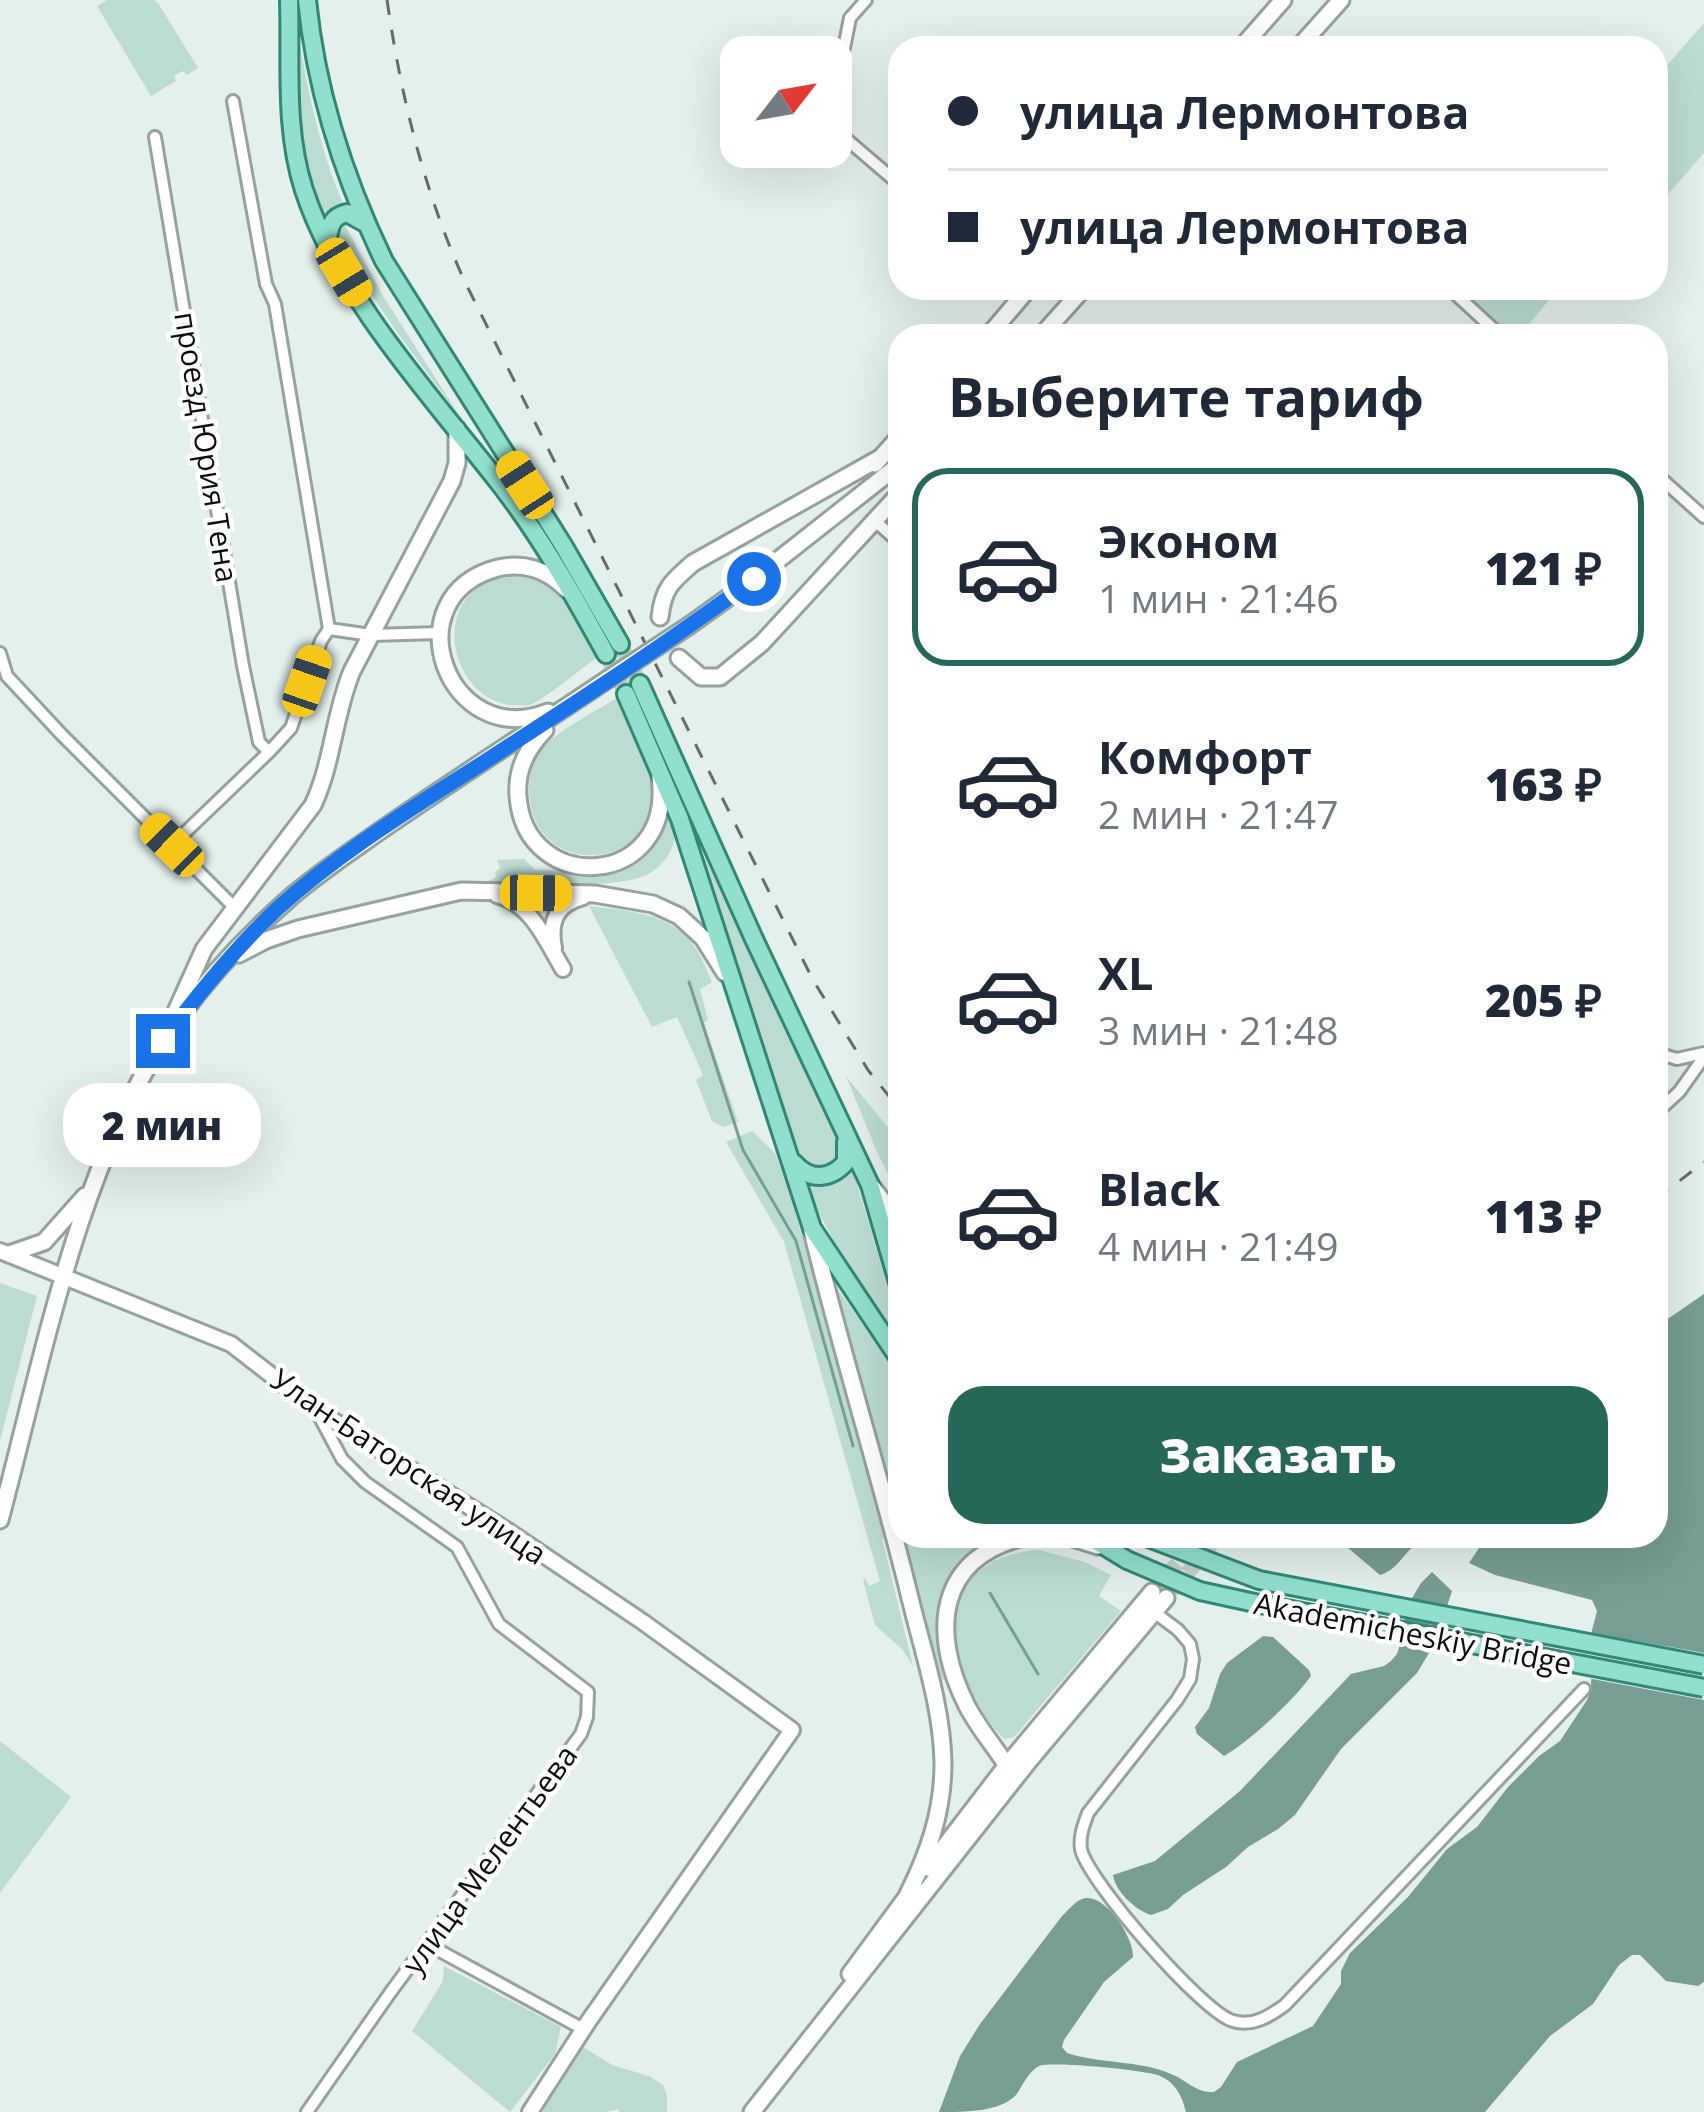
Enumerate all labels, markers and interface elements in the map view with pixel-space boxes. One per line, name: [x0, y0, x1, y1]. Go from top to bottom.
north arrow: [720, 36, 852, 168]
map controls: [720, 36, 852, 168]
text: улица Лермонтова: [1020, 81, 1469, 142]
text: улица Лермонтова: [1020, 196, 1469, 257]
car: [310, 232, 378, 312]
street label: проезд Юрия Тена: [165, 309, 249, 585]
text: Выберите тариф: [948, 359, 1424, 433]
car: [490, 445, 560, 525]
text: Эконом: [1098, 510, 1279, 571]
icon: car: [954, 513, 1062, 621]
text: 121 ₽: [1485, 537, 1602, 598]
route start: [727, 552, 781, 606]
text: 1 мин · 21:46: [1098, 571, 1338, 624]
car: [278, 641, 336, 721]
text: Комфорт: [1098, 726, 1312, 787]
icon: car: [954, 729, 1062, 837]
text: 163 ₽: [1485, 753, 1602, 814]
text: 2 мин · 21:47: [1098, 787, 1338, 840]
car: [134, 807, 210, 883]
car: [500, 874, 572, 912]
text: XL: [1098, 942, 1153, 1003]
icon: car: [954, 945, 1062, 1053]
text: 205 ₽: [1485, 969, 1602, 1030]
text: 3 мин · 21:48: [1098, 1003, 1338, 1056]
route end: [136, 1014, 190, 1068]
callout: 2 мин: [64, 1083, 262, 1167]
text: 2 мин: [102, 1098, 222, 1151]
text: Black: [1098, 1158, 1220, 1219]
icon: car: [954, 1161, 1062, 1269]
text: 113 ₽: [1485, 1185, 1602, 1246]
text: 4 мин · 21:49: [1098, 1219, 1338, 1272]
street label: Улан-Баторская улица: [263, 1358, 555, 1574]
button: Заказать: [948, 1386, 1608, 1524]
street label: Akademicheskiy Bridge: [1251, 1582, 1575, 1684]
street label: улица Мелентьева: [392, 1736, 586, 1982]

